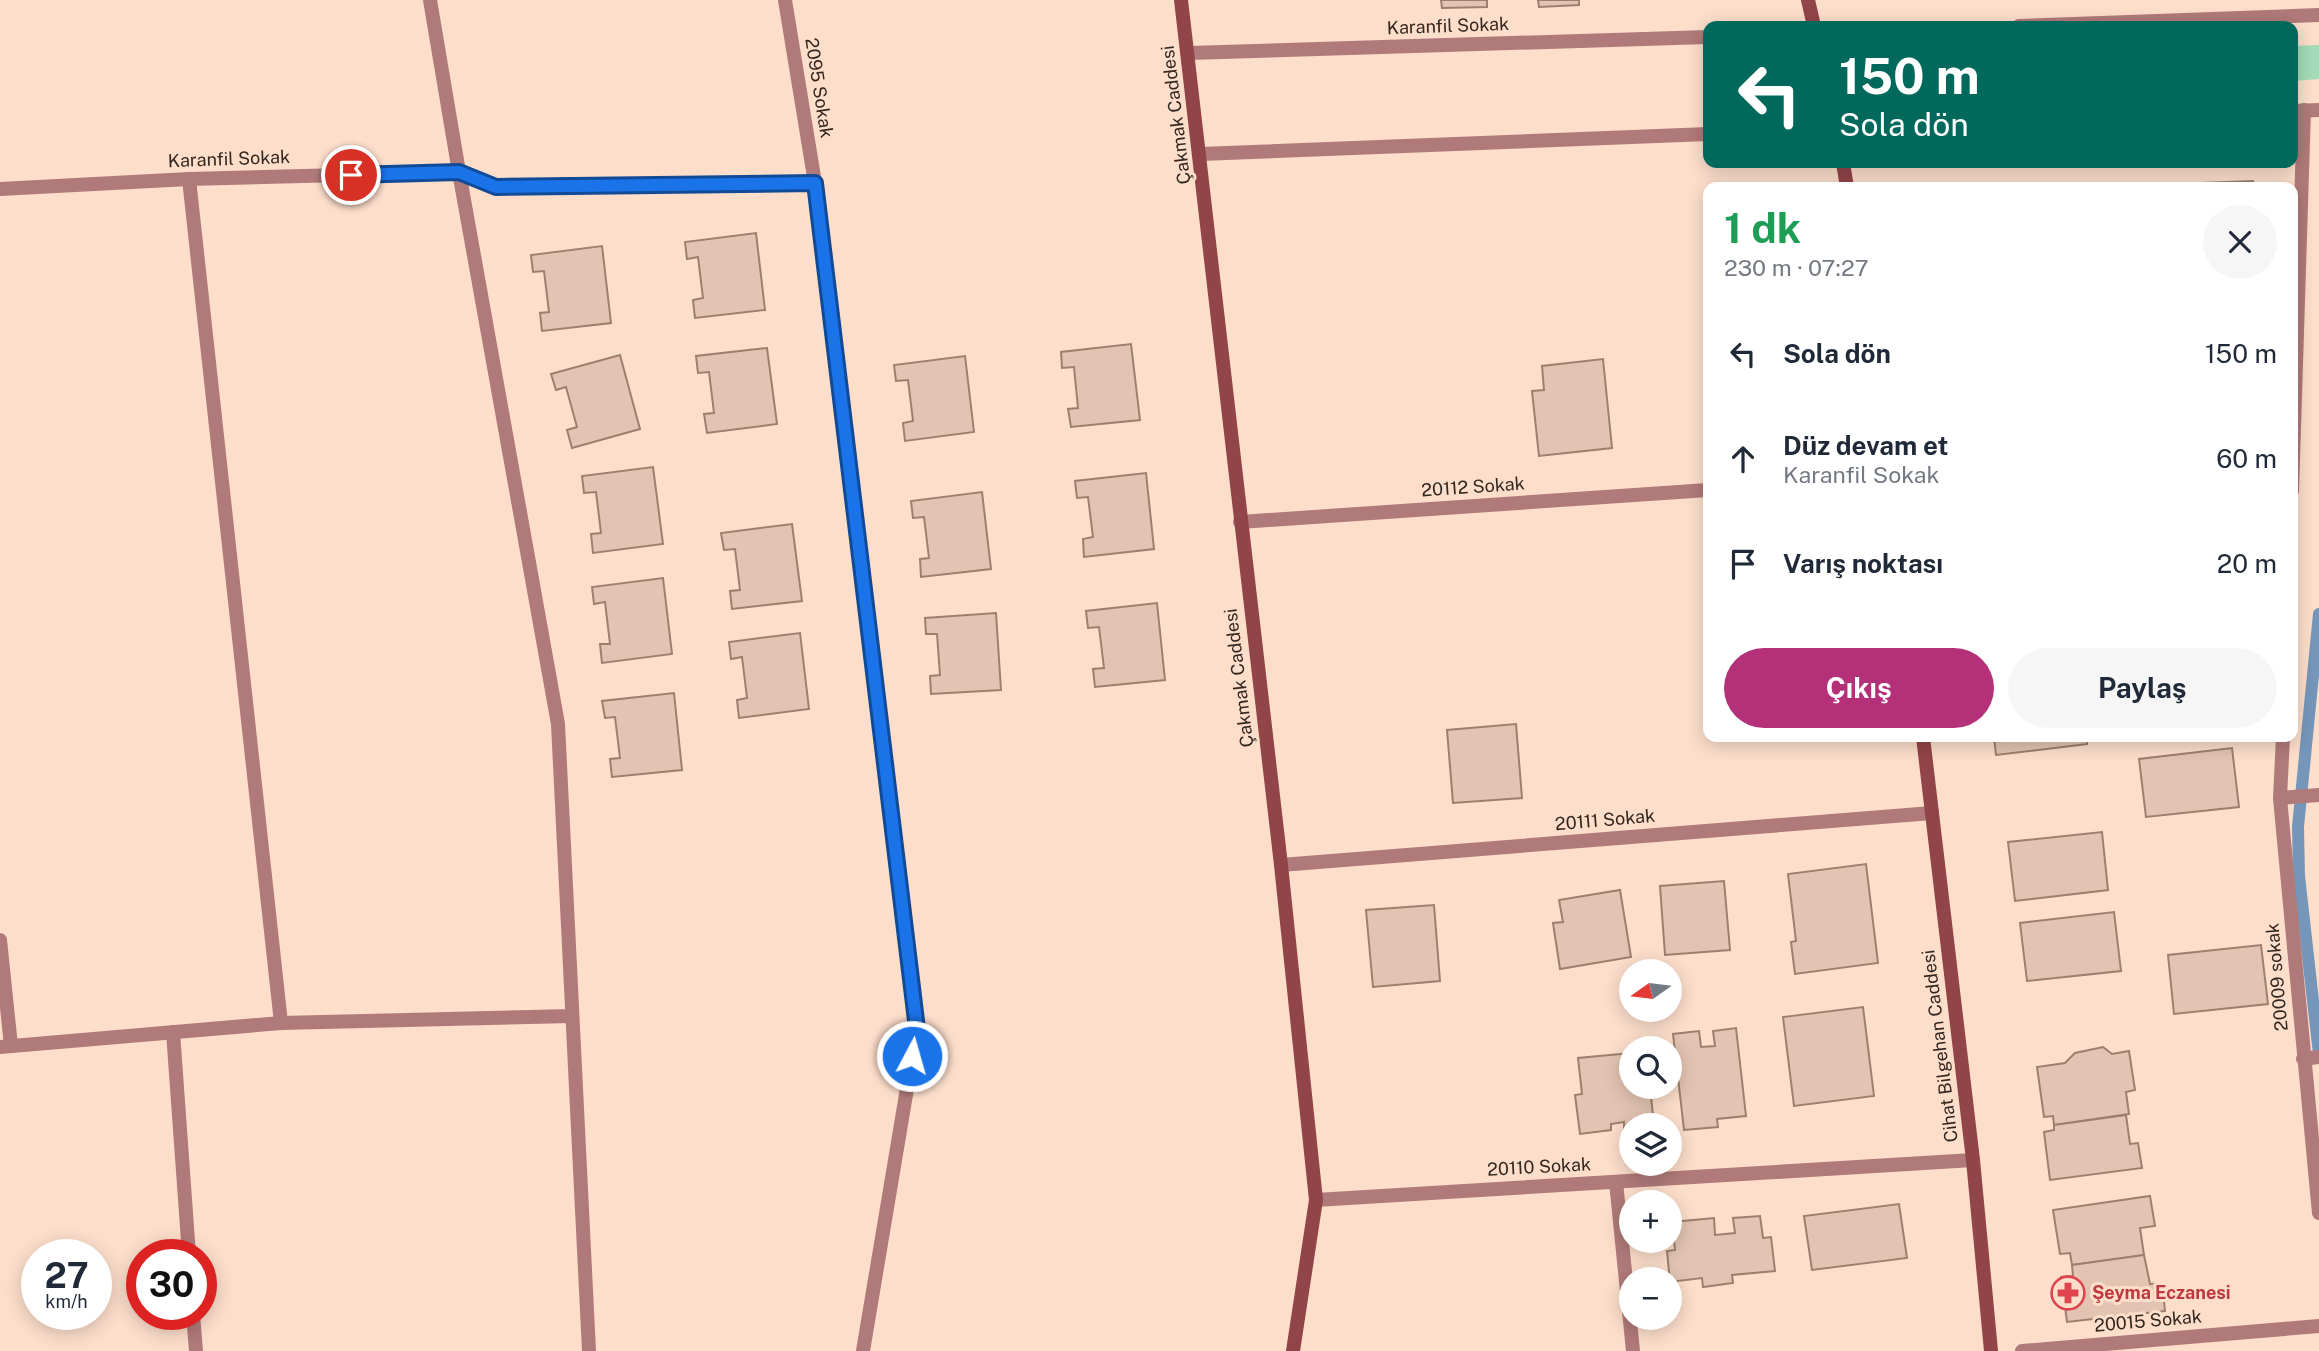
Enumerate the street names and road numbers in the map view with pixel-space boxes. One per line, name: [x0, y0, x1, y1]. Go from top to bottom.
street label: Karanfil Sokak: [1386, 13, 1510, 38]
street label: 2095 Sokak: [801, 36, 838, 139]
street label: Çakmak Caddesi: [1157, 44, 1194, 186]
street label: Karanfil Sokak: [167, 146, 291, 171]
street label: 20112 Sokak: [1421, 472, 1525, 501]
street label: Çakmak Caddesi: [1220, 607, 1257, 749]
street label: 20111 Sokak: [1554, 805, 1656, 834]
street label: 20009 sokak: [2261, 922, 2292, 1032]
street label: Cihat Bilgehan Caddesi: [1917, 949, 1962, 1144]
street label: 20110 Sokak: [1487, 1153, 1591, 1180]
street label: 20015 Sokak: [2093, 1305, 2203, 1336]

